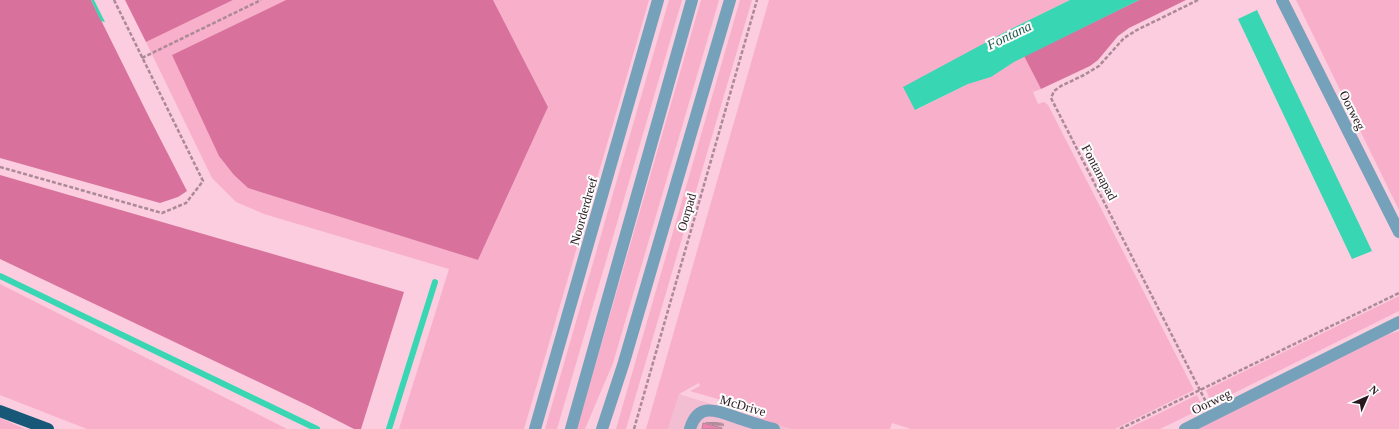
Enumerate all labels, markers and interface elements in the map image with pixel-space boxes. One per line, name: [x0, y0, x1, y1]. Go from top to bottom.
water label: Fontana: [984, 18, 1034, 53]
street label: Oorweg: [1336, 88, 1369, 133]
street label: Fontanapad: [1079, 142, 1121, 203]
street label: Noorderdreef: [567, 175, 601, 247]
street label: Oorpad: [674, 191, 699, 233]
north arrow: [1347, 377, 1387, 417]
text: N: [1367, 383, 1381, 397]
street label: Oorweg: [1189, 385, 1234, 417]
street label: McDrive: [718, 392, 768, 419]

